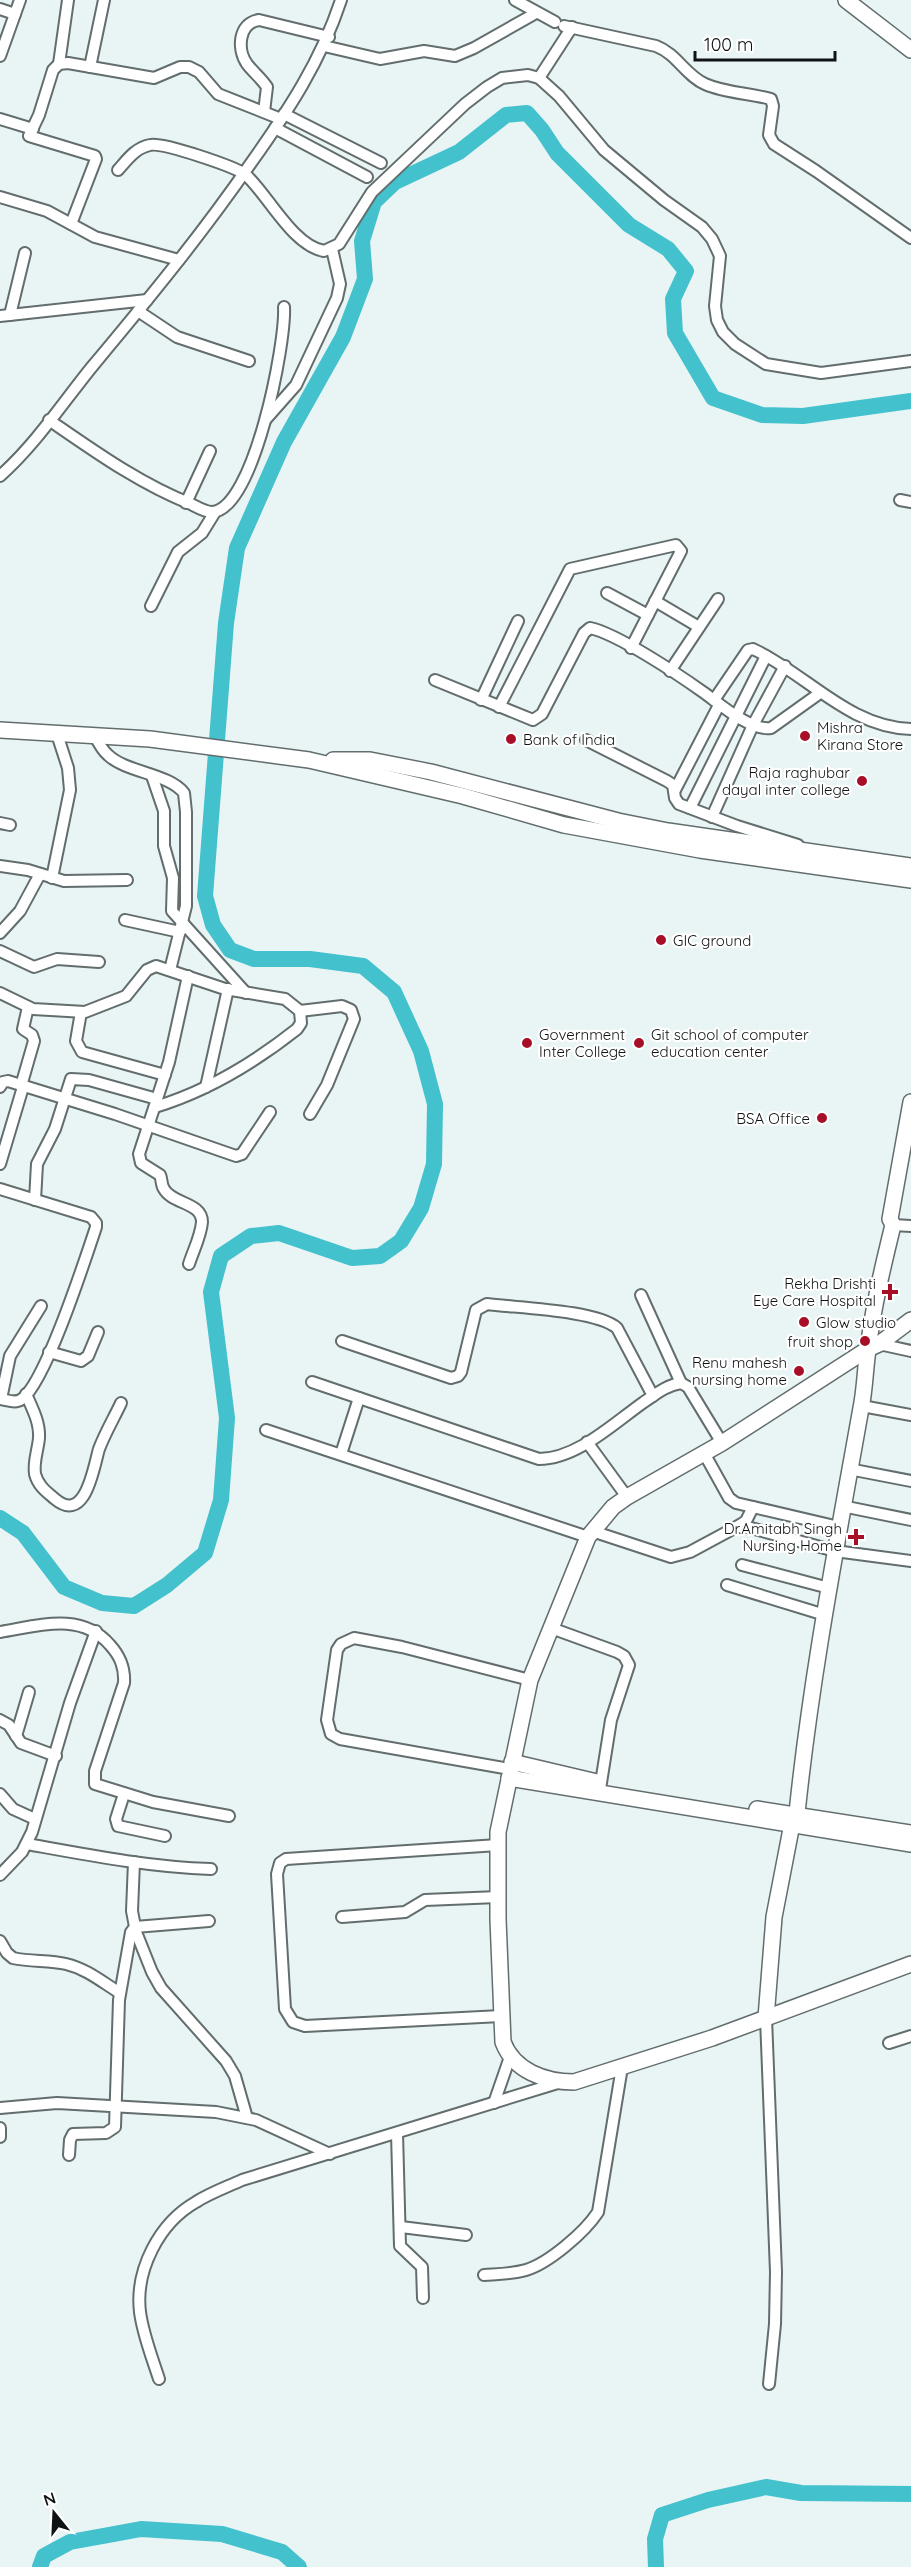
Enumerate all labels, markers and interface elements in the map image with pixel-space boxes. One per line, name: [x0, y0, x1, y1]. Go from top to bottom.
scale bar: [695, 24, 834, 62]
text: 100 m: [704, 33, 753, 56]
place label: Mishra Kirana Store: [817, 718, 903, 754]
marker: Mishra Kirana Store: [798, 729, 812, 743]
place label: Bank of India: [523, 730, 615, 749]
marker: Bank of India: [504, 732, 518, 746]
place label: Raja raghubar dayal inter college: [722, 763, 850, 799]
marker: Raja raghubar dayal inter college: [855, 774, 869, 788]
place label: GIC ground: [673, 931, 751, 950]
marker: GIC ground: [654, 933, 668, 947]
place label: Government Inter College: [539, 1025, 626, 1061]
place label: Git school of computer education center: [651, 1025, 809, 1061]
marker: Government Inter College: [520, 1036, 534, 1050]
marker: Git school of computer education center: [632, 1036, 646, 1050]
place label: BSA Office: [736, 1109, 810, 1128]
marker: BSA Office: [815, 1111, 829, 1125]
place label: Rekha Drishti Eye Care Hospital: [753, 1274, 876, 1310]
marker: Rekha Drishti Eye Care Hospital: [881, 1283, 899, 1301]
place label: Glow studio: [816, 1313, 896, 1332]
marker: Glow studio: [797, 1315, 811, 1329]
place label: fruit shop: [787, 1332, 853, 1351]
marker: fruit shop: [858, 1334, 872, 1348]
place label: Renu mahesh nursing home: [692, 1353, 787, 1389]
marker: Renu mahesh nursing home: [792, 1364, 806, 1378]
place label: Dr.Amitabh Singh Nursing Home: [724, 1519, 842, 1555]
marker: Dr.Amitabh Singh Nursing Home: [847, 1528, 865, 1546]
north arrow: [24, 2483, 84, 2543]
text: N: [41, 2487, 58, 2510]

